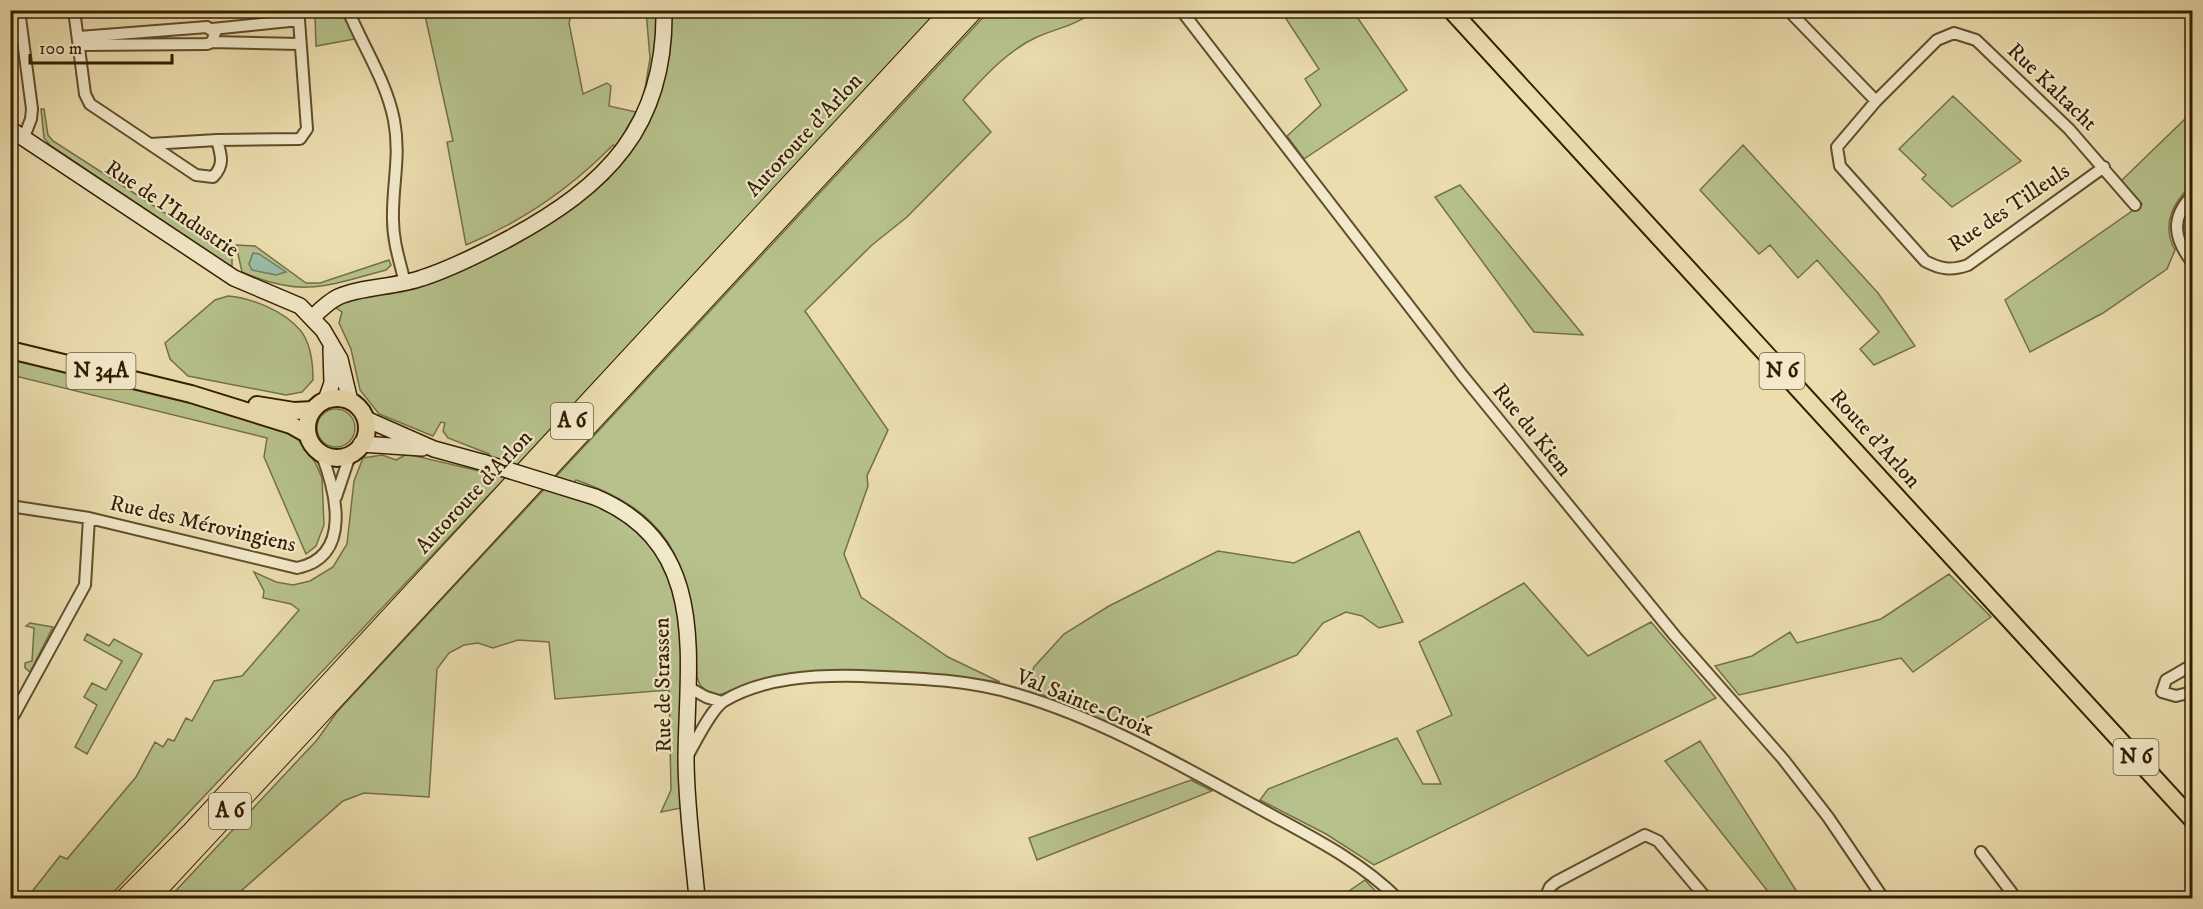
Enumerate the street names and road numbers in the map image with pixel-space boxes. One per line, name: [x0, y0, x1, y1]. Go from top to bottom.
street label: Rue Kaltacht: [2001, 37, 2103, 137]
street label: Autoroute d'Arlon: [740, 67, 869, 202]
street label: Rue de l'Industrie: [100, 154, 244, 264]
street label: Rue des Tilleuls: [1943, 158, 2075, 258]
road number: N 34A: [66, 353, 136, 389]
road number: N 6: [1760, 353, 1804, 389]
street label: Rue du Kiem: [1486, 378, 1578, 482]
street label: Route d'Arlon: [1824, 384, 1927, 494]
road number: A 6: [551, 403, 593, 439]
street label: Autoroute d'Arlon: [410, 424, 539, 559]
street label: Rue des Mérovingiens: [107, 489, 299, 559]
street label: Rue de Strassen: [648, 617, 678, 753]
street label: Val Sainte-Croix: [1011, 663, 1158, 743]
road number: N 6: [2114, 739, 2158, 775]
road number: A 6: [209, 793, 251, 829]

